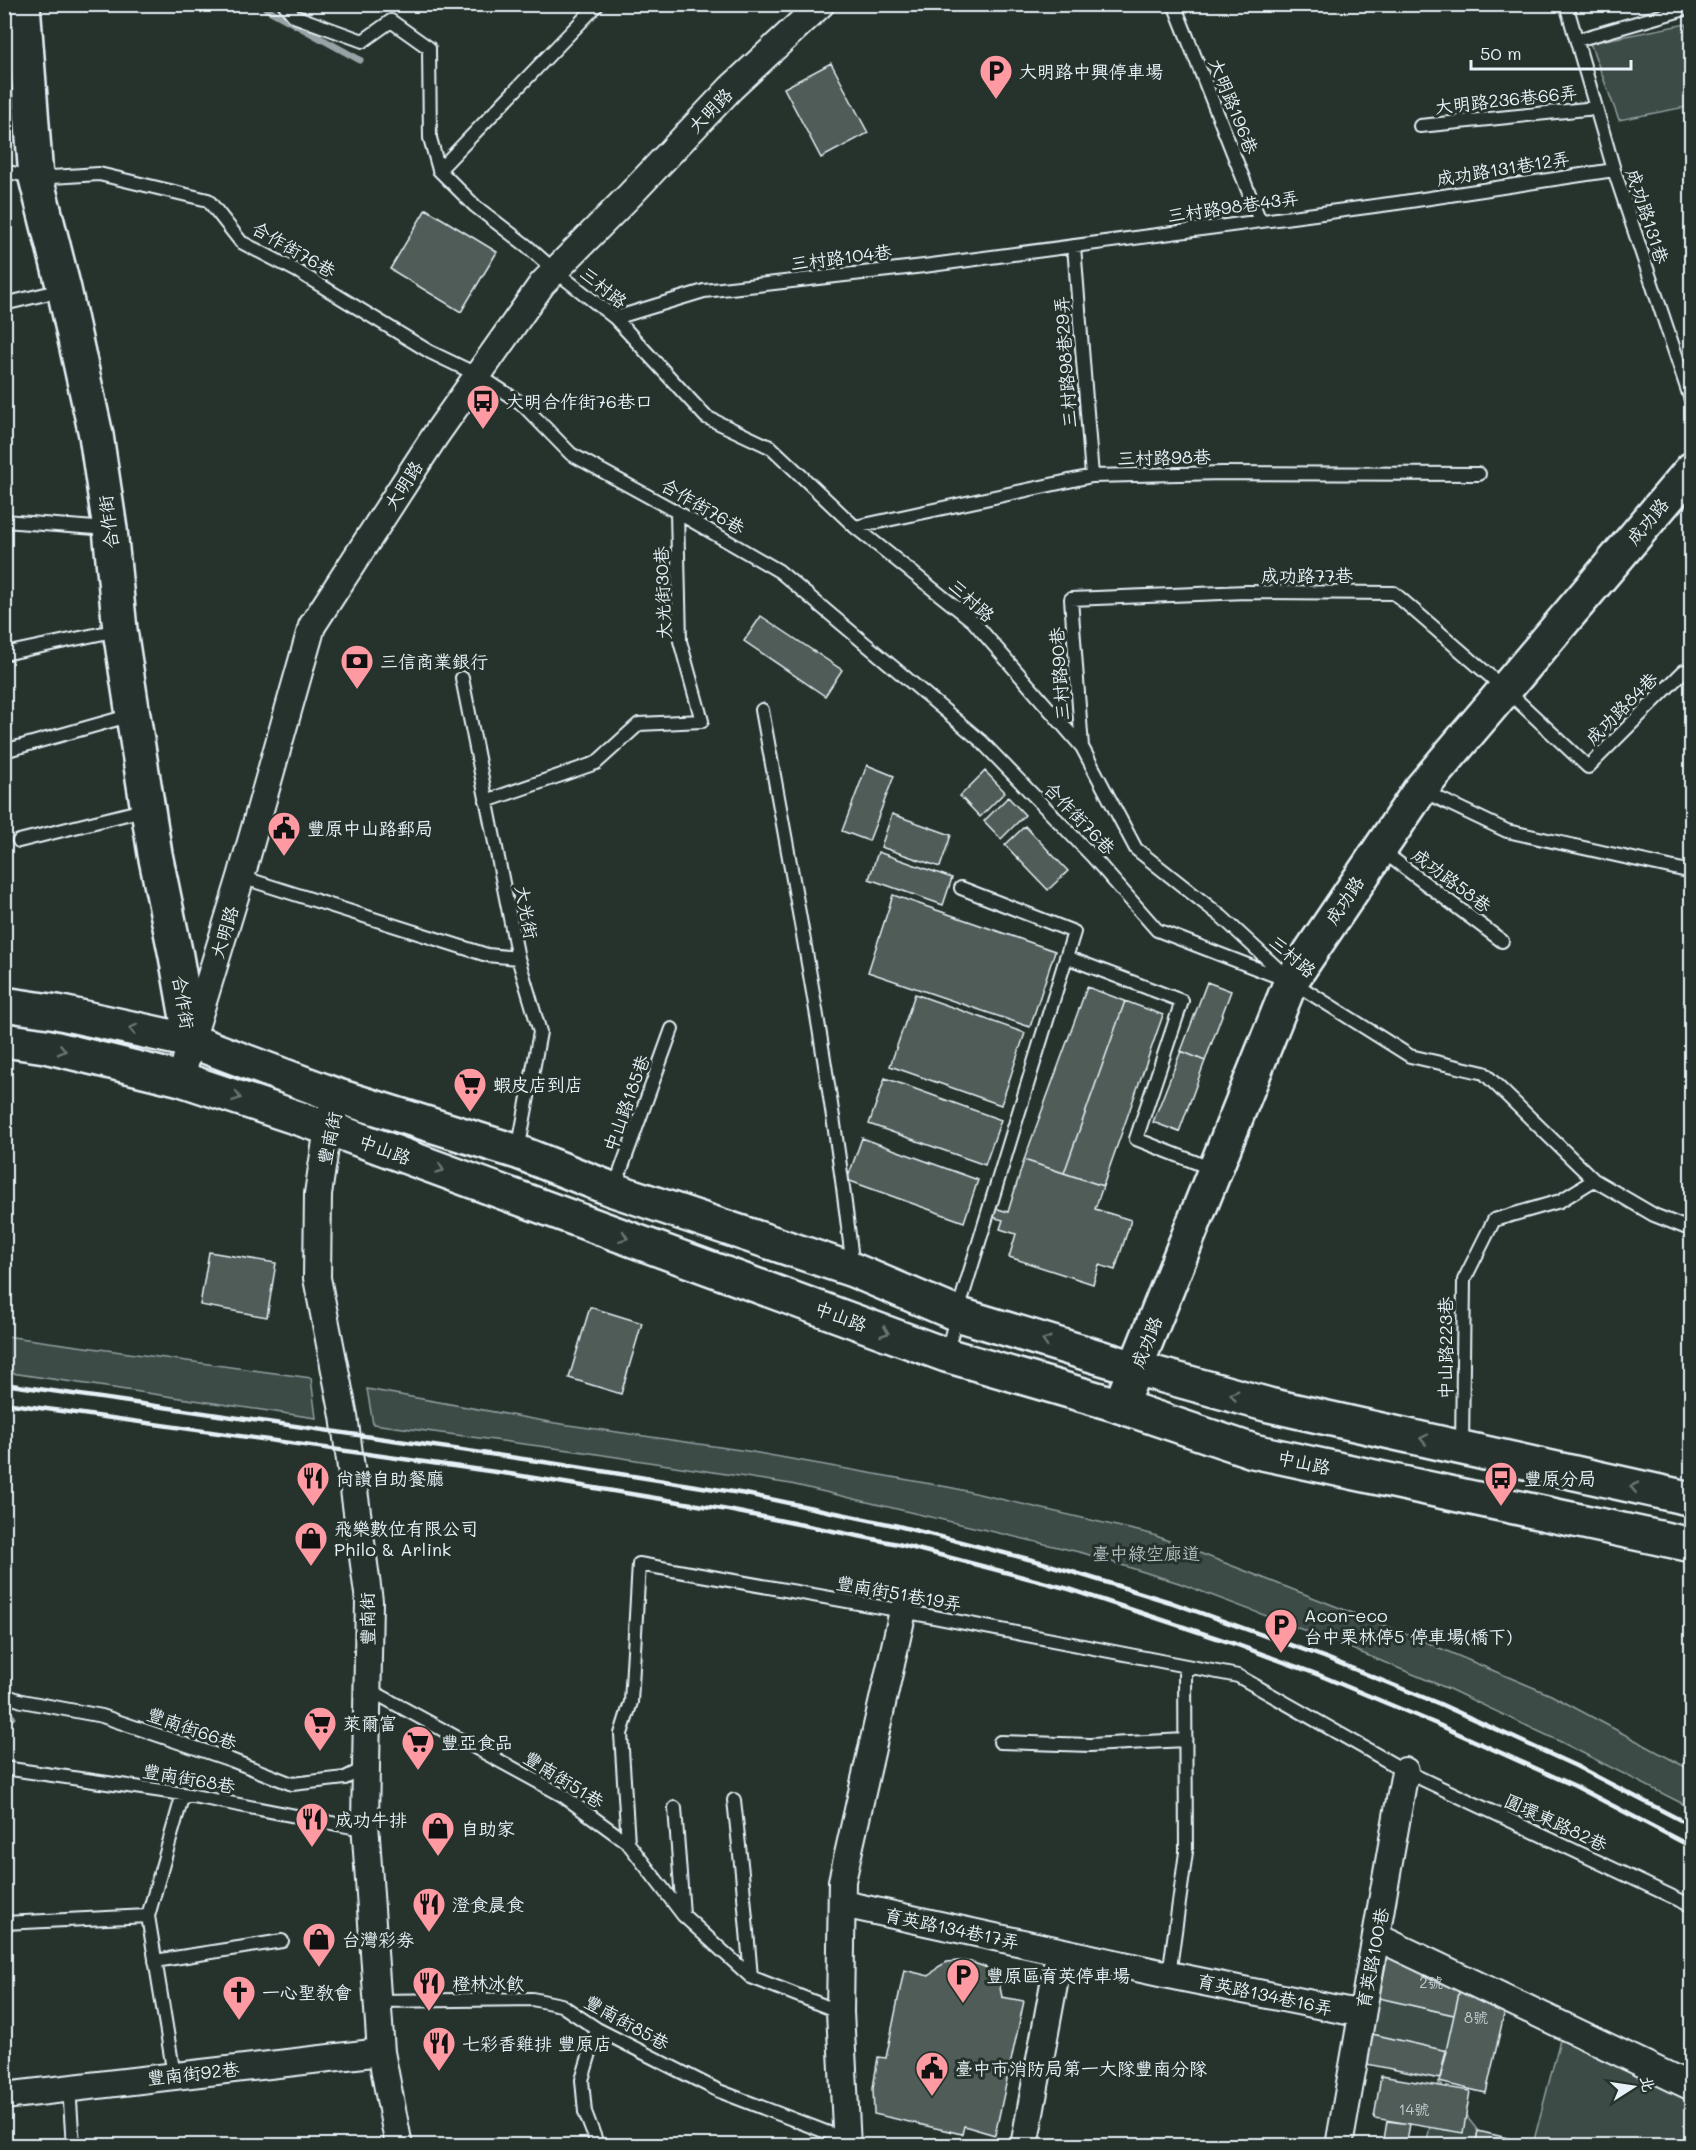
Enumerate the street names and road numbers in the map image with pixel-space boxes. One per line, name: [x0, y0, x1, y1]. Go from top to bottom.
street label: 大明路196巷: [1204, 54, 1264, 158]
street label: 大明路236巷66弄: [1434, 80, 1578, 118]
street label: 大明路: [683, 82, 737, 138]
street label: 成功路131巷12弄: [1435, 146, 1571, 190]
street label: 成功路131巷: [1621, 165, 1675, 267]
street label: 三村路98巷43弄: [1166, 185, 1300, 227]
street label: 合作街76巷: [248, 215, 340, 283]
street label: 三村路104巷: [789, 239, 893, 275]
street label: 三村路: [575, 261, 633, 313]
street label: 三村路98巷29弄: [1048, 295, 1082, 429]
street label: 三村路98巷: [1117, 444, 1211, 470]
street label: 大明路: [378, 456, 428, 514]
street label: 合作街76巷: [657, 472, 749, 540]
street label: 成功路: [1620, 493, 1674, 549]
street label: 合作街: [93, 494, 123, 550]
street label: 大光街30巷: [648, 546, 676, 640]
street label: 成功路77巷: [1261, 563, 1353, 587]
street label: 三村路: [944, 573, 1000, 627]
street label: 三村路90巷: [1044, 626, 1074, 722]
street label: 成功路84巷: [1579, 666, 1663, 750]
street label: 合作街76巷: [1039, 776, 1121, 860]
street label: 成功路58巷: [1407, 842, 1497, 918]
street label: 成功路: [1319, 871, 1369, 929]
street label: 大光街: [510, 883, 544, 941]
street label: 大明路: [205, 903, 243, 961]
street label: 三村路: [1265, 929, 1321, 983]
street label: 合作街: [168, 973, 200, 1031]
street label: 中山路185巷: [597, 1051, 655, 1155]
street label: 豐南街: [312, 1109, 346, 1167]
street label: 中山路: [356, 1128, 414, 1170]
street label: 中山路: [812, 1295, 870, 1337]
street label: 中山路223巷: [1433, 1297, 1457, 1399]
street label: 成功路: [1125, 1312, 1167, 1372]
street label: 中山路: [1275, 1445, 1333, 1479]
street label: 豐南街51巷19弄: [834, 1570, 964, 1616]
street label: 豐南街: [355, 1592, 379, 1646]
street label: 豐南街66巷: [144, 1701, 240, 1755]
street label: 豐南街51巷: [519, 1745, 609, 1813]
street label: 豐南街68巷: [141, 1758, 237, 1798]
street label: 圓環東路82巷: [1501, 1788, 1611, 1856]
street label: 育英路134巷17弄: [882, 1902, 1022, 1954]
street label: 育英路100巷: [1350, 1906, 1394, 2010]
street label: 育英路134巷16弄: [1195, 1968, 1335, 2020]
street label: 豐南街85巷: [580, 1989, 674, 2055]
street label: 豐南街92巷: [146, 2056, 240, 2090]

